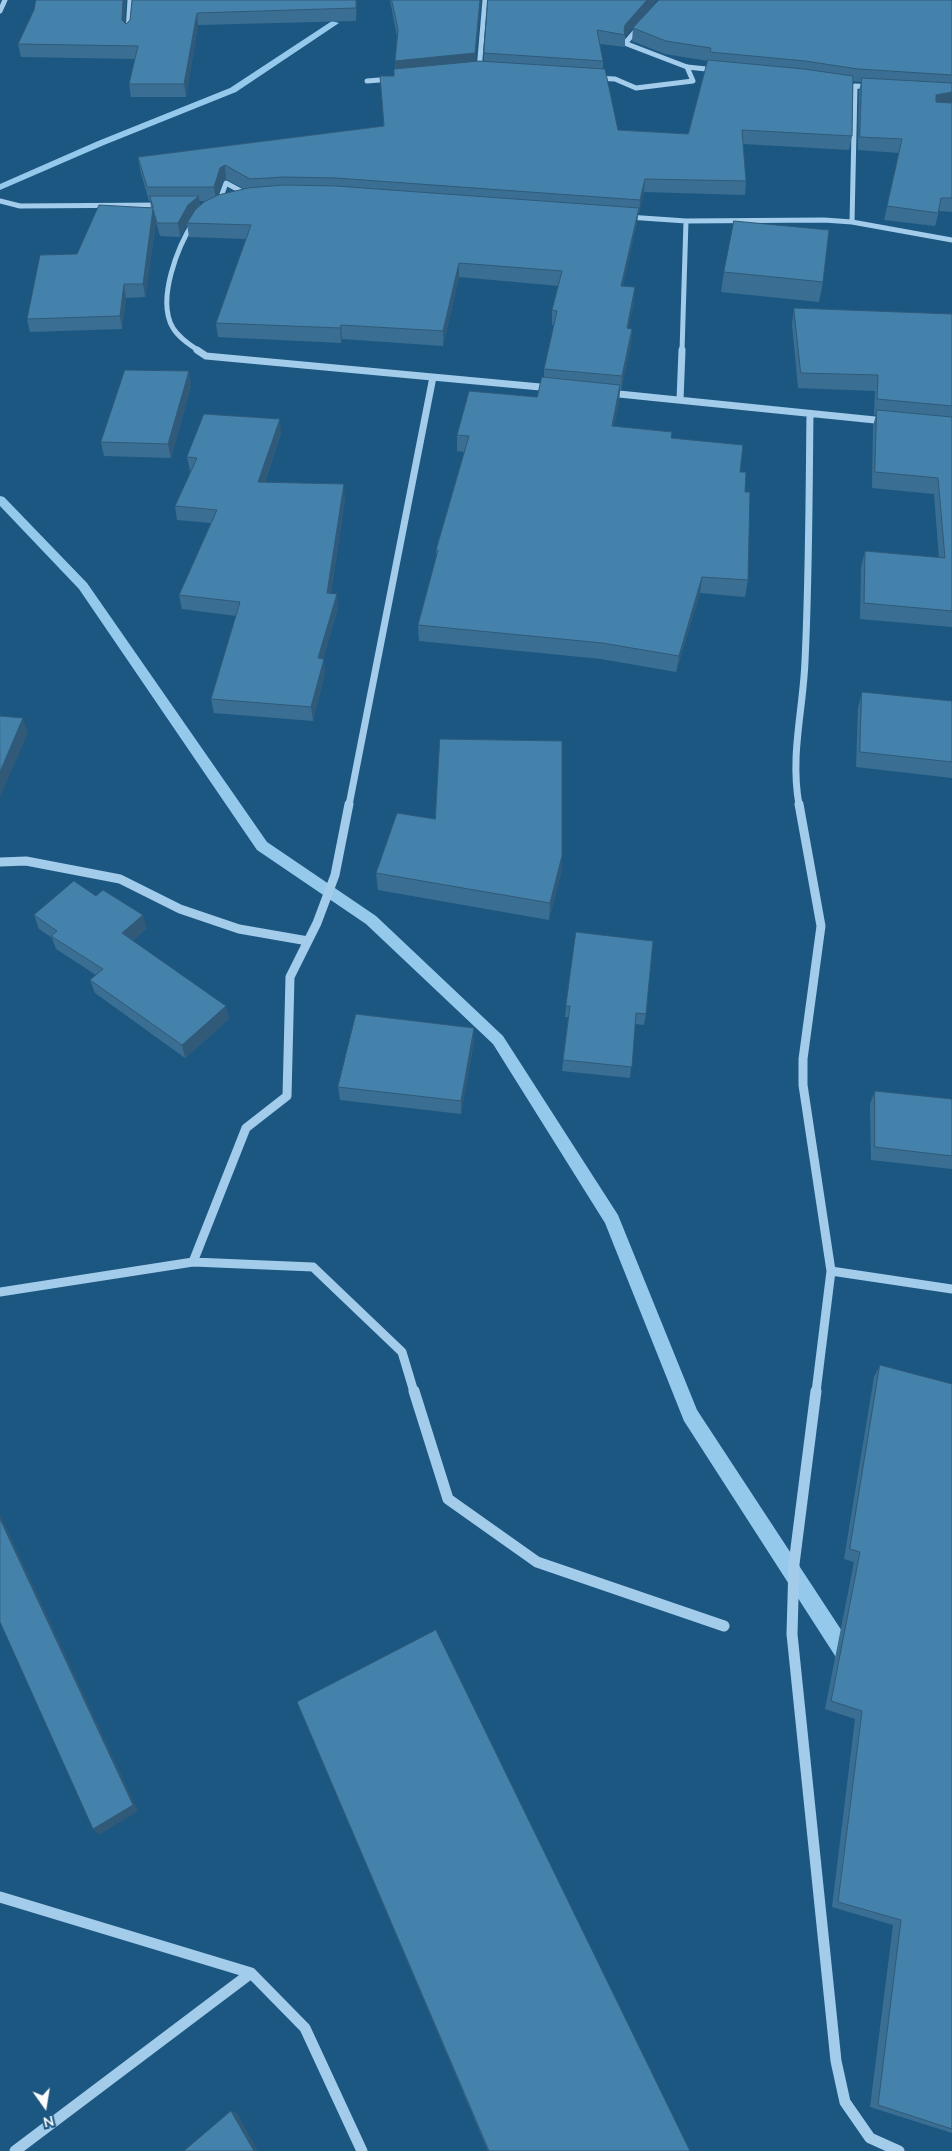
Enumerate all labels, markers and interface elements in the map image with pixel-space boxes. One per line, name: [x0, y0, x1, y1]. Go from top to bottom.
north arrow: [20, 2081, 70, 2131]
text: N: [41, 2111, 56, 2132]

